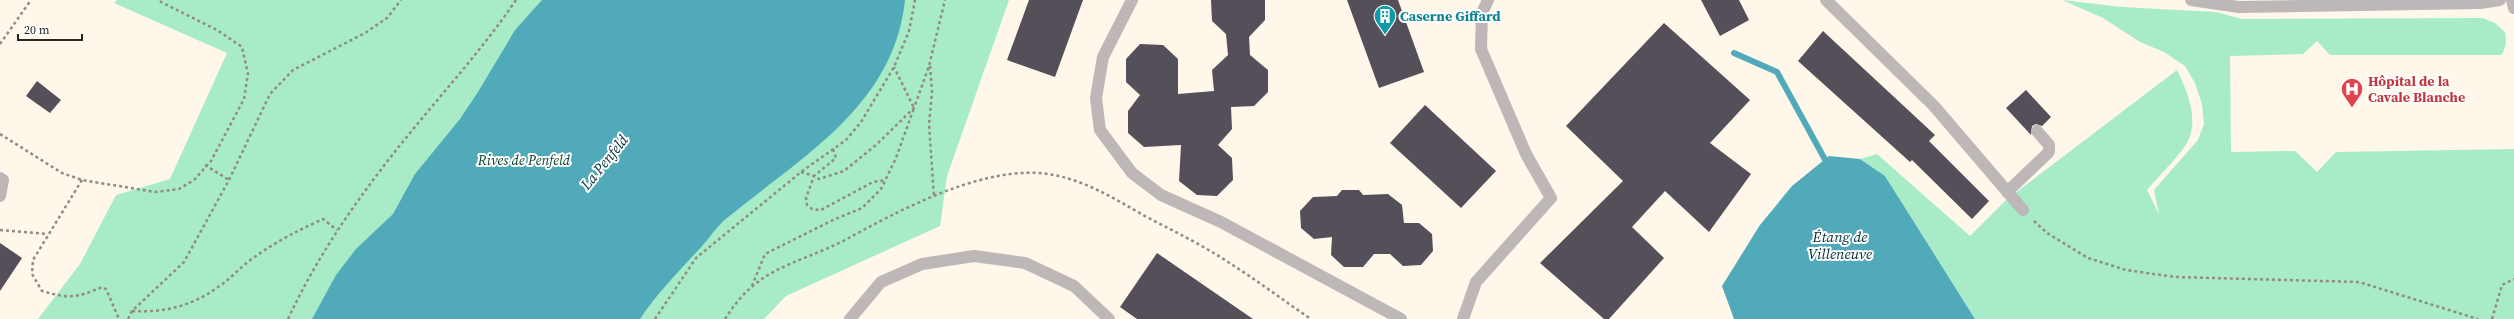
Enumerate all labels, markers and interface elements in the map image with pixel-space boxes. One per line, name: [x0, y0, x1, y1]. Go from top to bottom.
building icon: Caserne Giffard: [1372, 3, 1398, 36]
place label: Caserne Giffard: [1400, 6, 1501, 26]
scale bar: [18, 16, 82, 42]
text: 20 m: [24, 22, 50, 38]
place label: Hôpital de la Cavale Blanche: [2368, 71, 2465, 107]
hospital icon: Hôpital de la Cavale Blanche: [2339, 76, 2365, 109]
water label: La Penfeld: [575, 130, 633, 195]
park label: Rives de Penfeld: [477, 150, 571, 170]
water label: Étang de Villeneuve: [1808, 226, 1872, 264]

